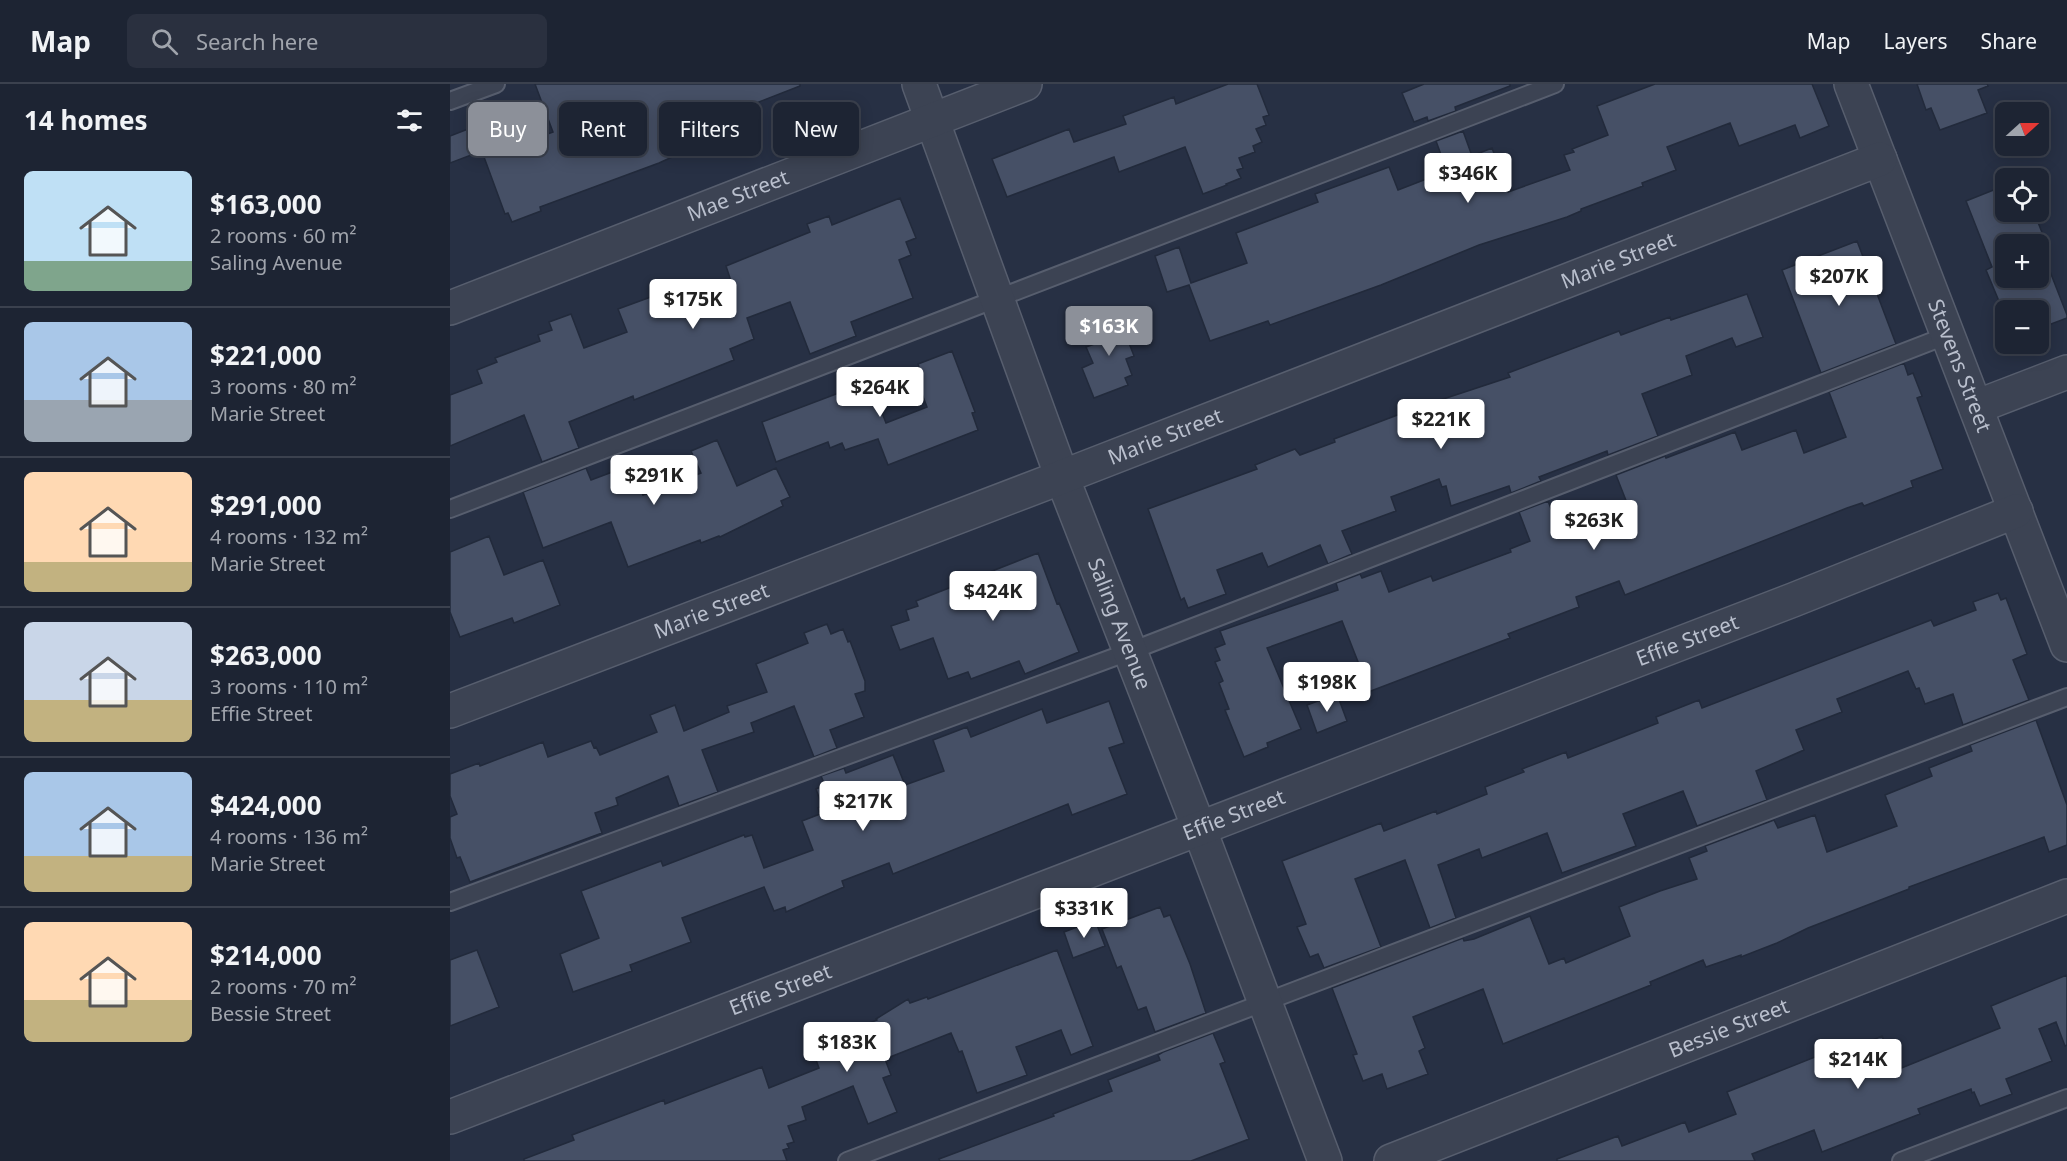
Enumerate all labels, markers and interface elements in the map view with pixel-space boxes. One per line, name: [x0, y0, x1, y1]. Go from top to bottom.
search box: [127, 14, 547, 68]
text: Map: [30, 22, 91, 60]
icon: search: [148, 25, 181, 58]
text: Search here: [196, 26, 318, 56]
text: Map: [1807, 27, 1851, 55]
text: Layers: [1884, 27, 1948, 55]
text: Share: [1981, 27, 2037, 55]
text: 14 homes: [24, 102, 148, 138]
chip: Buy: [468, 102, 547, 156]
chip: Rent: [559, 102, 647, 156]
chip: Filters: [659, 102, 761, 156]
chip: New: [773, 102, 859, 156]
north arrow: [1995, 102, 2049, 156]
map controls: [1995, 102, 2049, 354]
icon: filters: [393, 104, 426, 137]
pin: $346K: [1426, 153, 1510, 204]
text: $346K: [1438, 159, 1498, 186]
street label: Mae Street: [683, 162, 793, 227]
button: locate: [1995, 168, 2049, 222]
text: $163,000: [210, 186, 322, 222]
icon: home: [72, 195, 144, 267]
text: 2 rooms · 60 m²: [210, 222, 357, 249]
street label: Marie Street: [1556, 225, 1680, 295]
button: +: [1995, 234, 2049, 288]
text: Saling Avenue: [210, 249, 343, 276]
pin: $207K: [1797, 256, 1881, 307]
text: $207K: [1809, 262, 1869, 289]
pin: $175K: [651, 279, 735, 330]
text: $175K: [663, 285, 723, 312]
street label: Stevens Street: [1922, 295, 1999, 436]
button: −: [1995, 300, 2049, 354]
pin: $163K: [1067, 306, 1151, 357]
text: $163K: [1079, 312, 1139, 339]
text: $221,000: [210, 337, 322, 373]
icon: home: [72, 346, 144, 418]
pin: $264K: [838, 367, 922, 418]
text: 3 rooms · 80 m²: [210, 373, 357, 400]
text: $264K: [850, 373, 910, 400]
pin: $221K: [1399, 399, 1483, 450]
text: Marie Street: [210, 400, 325, 427]
street label: Marie Street: [1103, 401, 1227, 471]
text: $221K: [1411, 405, 1471, 432]
pin: $291K: [612, 455, 696, 506]
text: $291K: [624, 461, 684, 488]
text: $291,000: [210, 487, 322, 523]
icon: home: [72, 496, 144, 568]
pin: $263K: [1552, 500, 1636, 551]
text: $263K: [1564, 506, 1624, 533]
text: 4 rooms · 132 m²: [210, 523, 368, 550]
text: Marie Street: [210, 550, 325, 577]
street label: Saling Avenue: [1082, 554, 1159, 694]
pin: $424K: [951, 571, 1035, 622]
street label: Marie Street: [650, 575, 773, 645]
text: $424K: [963, 577, 1023, 604]
street label: Effie Street: [1632, 607, 1743, 672]
text: $263,000: [210, 637, 322, 673]
icon: home: [72, 646, 144, 718]
pin: $198K: [1285, 662, 1369, 713]
text: $198K: [1297, 668, 1357, 695]
text: 3 rooms · 110 m²: [210, 673, 368, 700]
text: Effie Street: [210, 700, 312, 727]
pin: $217K: [821, 781, 905, 832]
street label: Effie Street: [1178, 782, 1289, 847]
text: $424,000: [210, 787, 322, 823]
text: $217K: [833, 787, 893, 814]
icon: home: [72, 796, 144, 868]
text: 4 rooms · 136 m²: [210, 823, 368, 850]
text: Marie Street: [210, 850, 325, 877]
pin: $331K: [1042, 888, 1126, 939]
text: $331K: [1054, 894, 1114, 921]
text: $214,000: [210, 937, 322, 973]
icon: home: [72, 946, 144, 1018]
street label: Effie Street: [725, 956, 836, 1021]
text: 2 rooms · 70 m²: [210, 973, 357, 1000]
street label: Bessie Street: [1664, 991, 1793, 1064]
text: Bessie Street: [210, 1000, 331, 1027]
pin: $183K: [805, 1022, 889, 1073]
text: $183K: [817, 1028, 877, 1055]
pin: $214K: [1816, 1039, 1900, 1090]
text: $214K: [1828, 1045, 1888, 1072]

